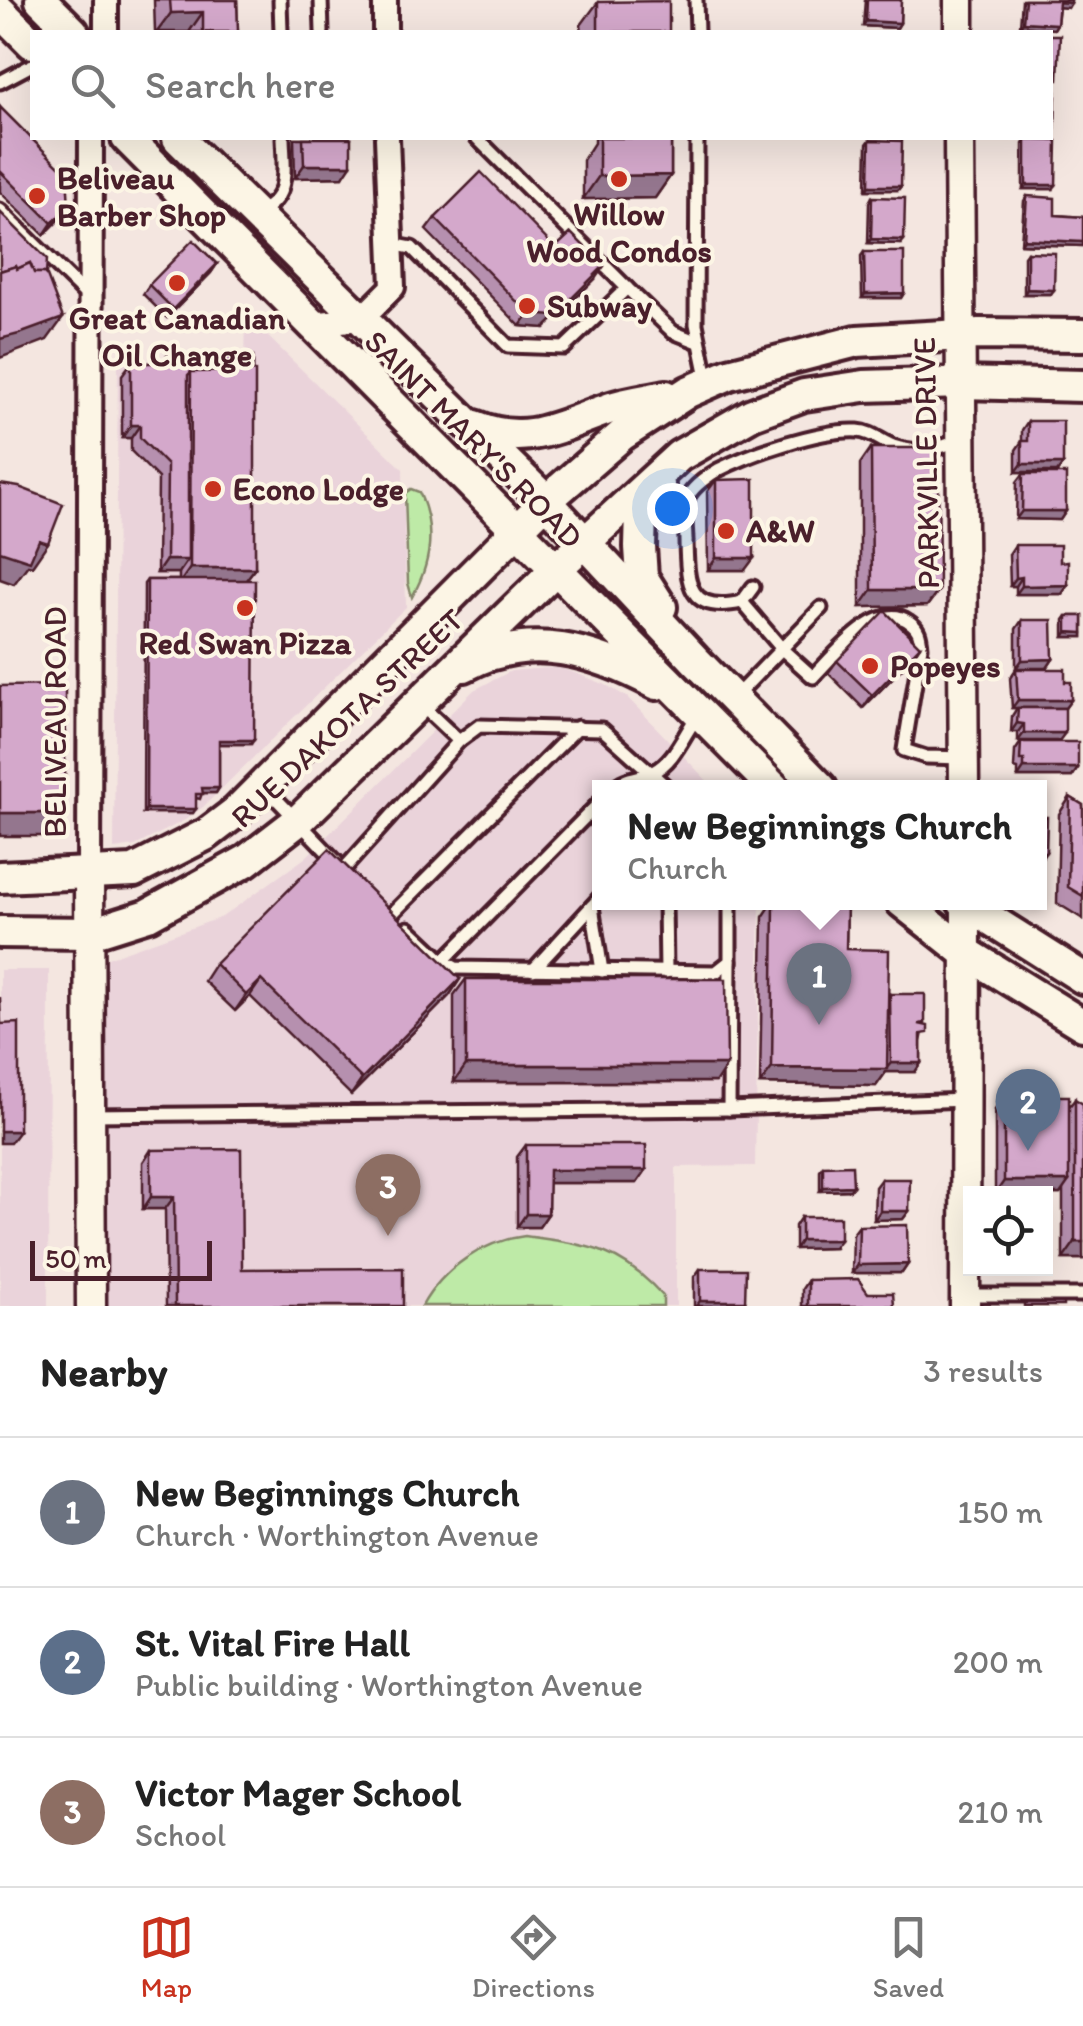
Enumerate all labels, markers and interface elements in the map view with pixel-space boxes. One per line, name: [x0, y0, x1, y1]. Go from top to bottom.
search box: [30, 30, 1053, 140]
icon: search: [65, 58, 120, 113]
text: Search here: [145, 62, 336, 108]
place label: Beliveau Barber Shop: [57, 159, 226, 234]
marker: Willow Wood Condos: [608, 168, 630, 190]
marker: Beliveau Barber Shop: [26, 185, 48, 207]
place label: Willow Wood Condos: [526, 195, 712, 270]
marker: Great Canadian Oil Change: [166, 272, 188, 294]
place label: Subway: [547, 287, 653, 325]
marker: Subway: [516, 295, 538, 317]
place label: Great Canadian Oil Change: [69, 299, 286, 374]
street label: SAINT MARY'S ROAD: [357, 322, 591, 556]
street label: PARKVILLE DRIVE: [905, 337, 947, 589]
place label: Econo Lodge: [233, 470, 404, 508]
marker: Econo Lodge: [202, 478, 224, 500]
your location: [647, 483, 698, 534]
place label: A&W: [745, 512, 815, 550]
marker: A&W: [715, 520, 737, 542]
marker: Red Swan Pizza: [234, 597, 256, 619]
street label: RUE DAKOTA STREET: [223, 600, 471, 836]
street label: BELIVEAU ROAD: [36, 606, 74, 838]
place label: Red Swan Pizza: [138, 624, 352, 662]
place label: Popeyes: [890, 647, 1001, 685]
marker: Popeyes: [859, 655, 881, 677]
popup: [592, 780, 1047, 910]
text: New Beginnings Church: [627, 803, 1012, 849]
text: Church: [627, 849, 727, 887]
pin: 1: [786, 942, 852, 1025]
pin: 2: [996, 1068, 1060, 1151]
pin: 3: [356, 1154, 420, 1236]
map controls: [963, 1186, 1053, 1276]
button: locate: [963, 1186, 1053, 1276]
scale bar: [30, 1236, 212, 1280]
text: 50 m: [45, 1241, 107, 1275]
text: Nearby: [40, 1346, 167, 1397]
text: 3 results: [923, 1352, 1043, 1390]
text: New Beginnings Church: [135, 1470, 519, 1516]
text: 1: [65, 1493, 80, 1531]
text: 150 m: [958, 1493, 1043, 1531]
text: Church · Worthington Avenue: [135, 1516, 539, 1554]
text: St. Vital Fire Hall: [135, 1620, 410, 1666]
text: 2: [64, 1643, 81, 1681]
text: 200 m: [953, 1643, 1043, 1681]
text: Public building · Worthington Avenue: [135, 1666, 643, 1704]
text: Victor Mager School: [135, 1770, 461, 1816]
text: 3: [64, 1793, 81, 1831]
text: 210 m: [957, 1793, 1043, 1831]
text: School: [135, 1816, 226, 1854]
tab: Map: [139, 1910, 194, 2004]
tab: Directions: [472, 1910, 595, 2004]
tab: Saved: [873, 1910, 944, 2004]

